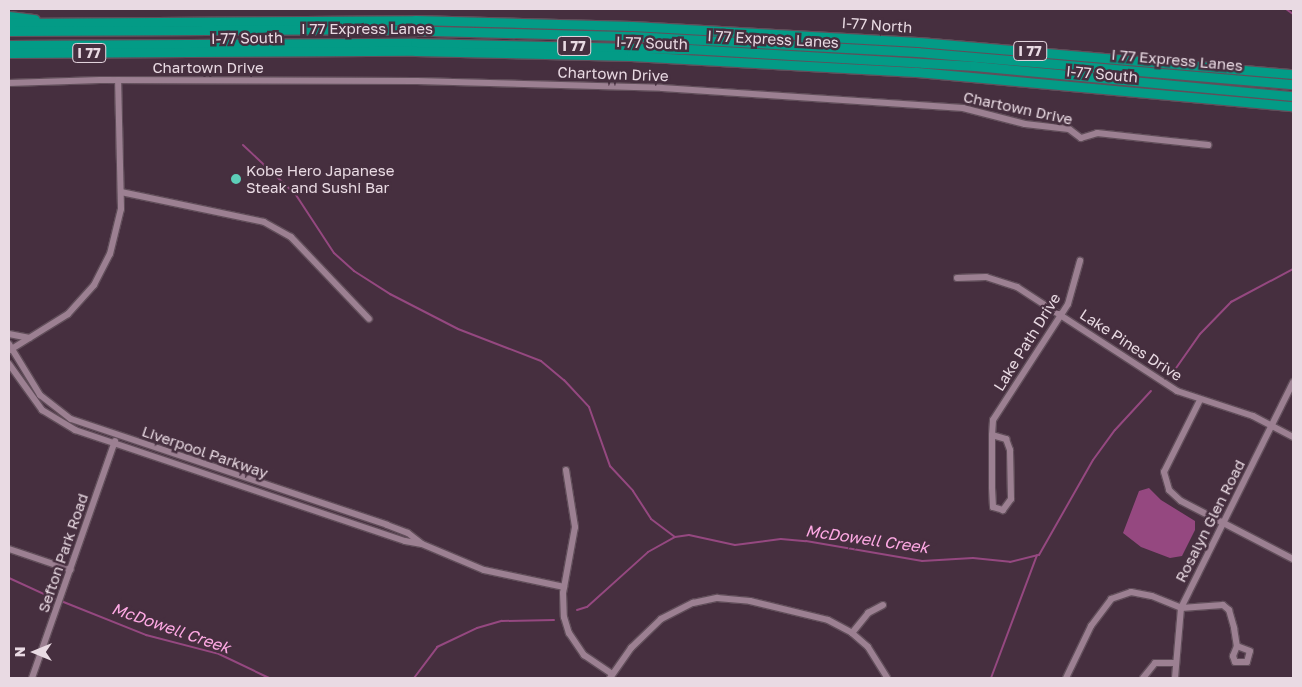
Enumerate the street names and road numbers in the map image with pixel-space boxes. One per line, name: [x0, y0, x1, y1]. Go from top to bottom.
street label: I-77 North: [841, 14, 913, 36]
street label: I 77 Express Lanes: [301, 20, 433, 38]
street label: I 77 Express Lanes: [707, 27, 839, 51]
street label: I-77 South: [211, 28, 283, 48]
street label: I-77 South: [616, 33, 688, 53]
road number: I 77: [556, 34, 592, 58]
road number: I 77: [1012, 40, 1048, 62]
road number: I 77: [72, 42, 106, 64]
street label: I 77 Express Lanes: [1111, 45, 1243, 75]
street label: Chartown Drive: [152, 59, 264, 77]
street label: I-77 South: [1065, 62, 1139, 86]
street label: Chartown Drive: [557, 63, 669, 85]
street label: Chartown Drive: [962, 88, 1074, 128]
street label: Lake Path Drive: [990, 290, 1064, 394]
street label: Lake Pines Drive: [1076, 305, 1186, 385]
street label: Liverpool Parkway: [140, 422, 270, 482]
street label: Rosalyn Glen Road: [1171, 457, 1249, 585]
street label: Sefton Park Road: [34, 491, 92, 615]

